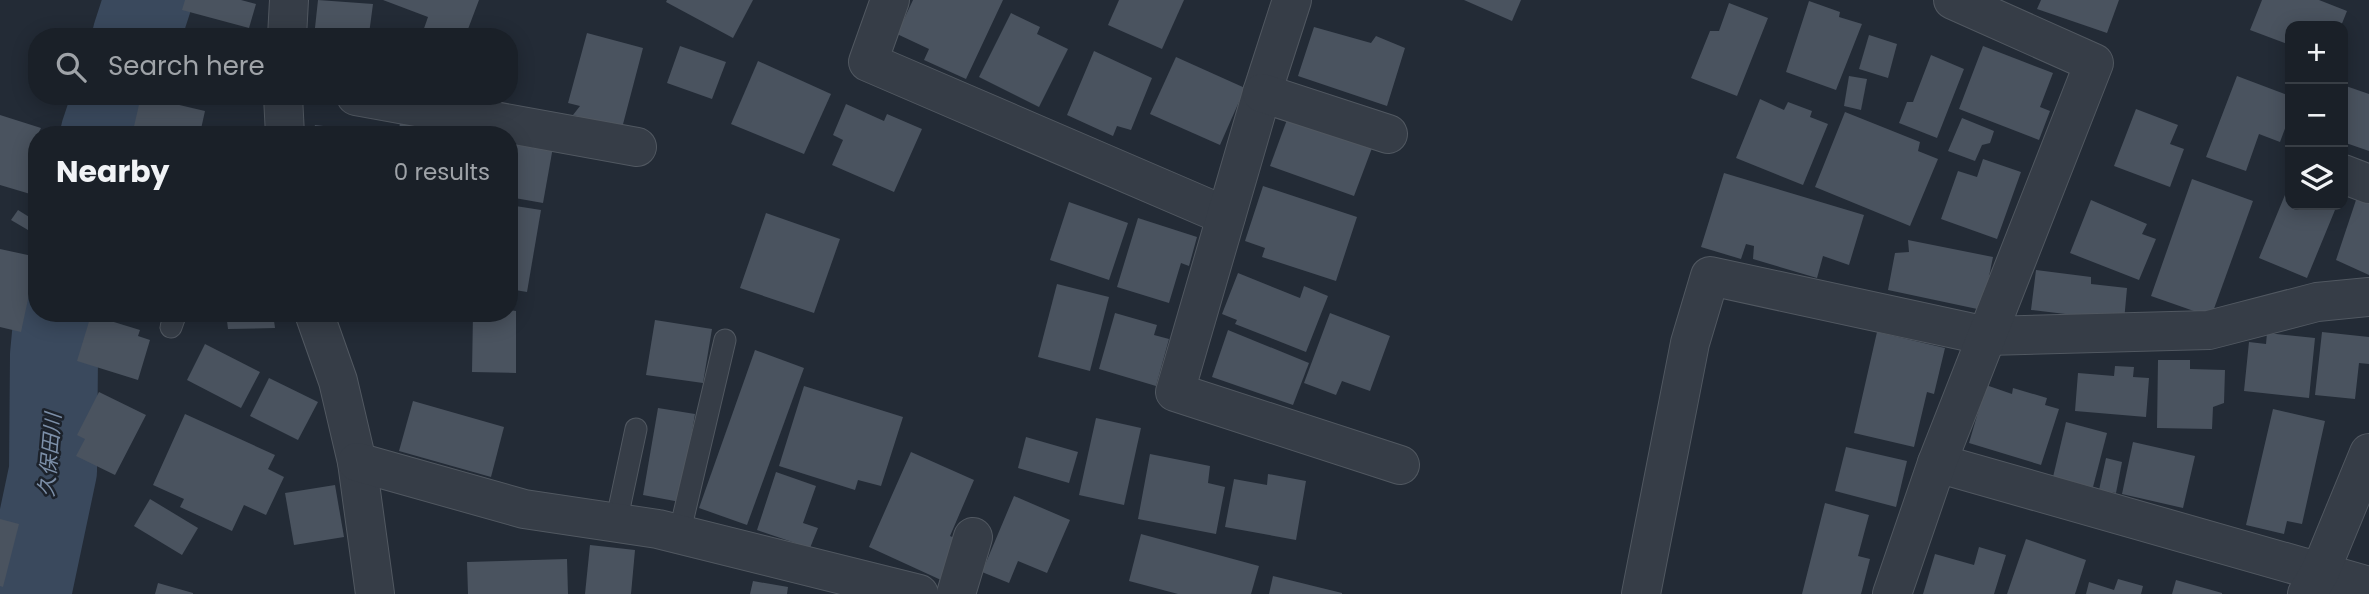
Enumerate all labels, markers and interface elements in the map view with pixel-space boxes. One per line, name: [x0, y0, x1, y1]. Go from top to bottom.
map controls: [2285, 21, 2348, 210]
button: +: [2285, 21, 2348, 84]
search box: [28, 28, 518, 105]
icon: search: [52, 48, 90, 86]
text: Search here: [108, 48, 265, 84]
button: −: [2285, 84, 2348, 147]
button: layers: [2285, 147, 2348, 210]
text: Nearby: [56, 150, 170, 193]
text: 0 results: [394, 156, 490, 188]
water label: 久保田川: [31, 410, 68, 498]

